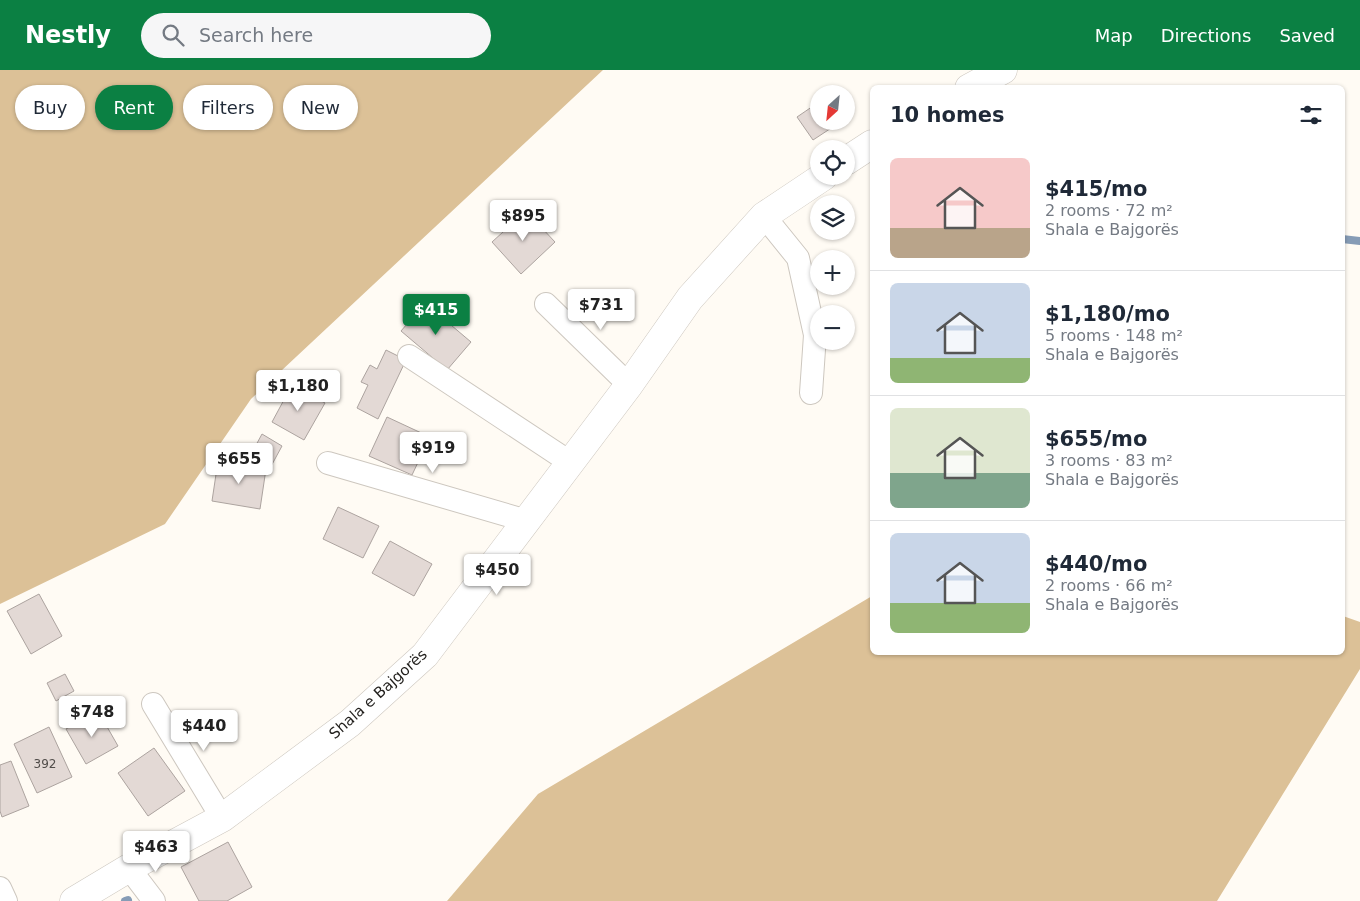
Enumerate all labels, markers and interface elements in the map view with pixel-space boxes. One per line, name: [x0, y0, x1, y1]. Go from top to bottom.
search box: [141, 13, 491, 58]
text: Nestly: [25, 21, 111, 49]
icon: search: [159, 21, 187, 49]
text: Search here: [199, 24, 313, 46]
text: Map: [1095, 25, 1133, 46]
text: Directions: [1161, 25, 1251, 46]
text: Saved: [1279, 25, 1335, 46]
chip: Buy: [15, 85, 85, 130]
chip: Rent: [95, 85, 173, 130]
chip: Filters: [183, 85, 273, 130]
chip: New: [283, 85, 358, 130]
north arrow: [810, 85, 855, 130]
map controls: [810, 85, 855, 350]
icon: filters: [1297, 101, 1325, 129]
text: 10 homes: [890, 103, 1005, 127]
button: locate: [810, 140, 855, 185]
text: $415/mo: [1045, 177, 1147, 201]
icon: home: [930, 178, 990, 238]
button: layers: [810, 195, 855, 240]
pin: $895: [493, 200, 553, 242]
text: 2 rooms · 72 m²: [1045, 201, 1173, 220]
text: $895: [501, 206, 545, 225]
text: Shala e Bajgorës: [1045, 220, 1179, 239]
button: +: [810, 250, 855, 295]
pin: $731: [571, 288, 631, 331]
pin: $415: [406, 294, 466, 336]
text: $731: [579, 295, 623, 314]
text: $415: [414, 300, 458, 319]
text: $1,180/mo: [1045, 302, 1170, 326]
icon: home: [930, 303, 990, 363]
button: −: [810, 305, 855, 350]
text: 5 rooms · 148 m²: [1045, 326, 1183, 345]
text: Shala e Bajgorës: [1045, 345, 1179, 364]
pin: $1,180: [257, 370, 339, 412]
text: $1,180: [267, 376, 329, 395]
text: $655/mo: [1045, 427, 1147, 451]
icon: home: [930, 428, 990, 488]
pin: $919: [403, 432, 463, 474]
text: $919: [411, 438, 455, 457]
pin: $655: [209, 442, 269, 485]
text: $655: [217, 449, 261, 468]
text: 3 rooms · 83 m²: [1045, 451, 1173, 470]
text: Shala e Bajgorës: [1045, 470, 1179, 489]
text: $440/mo: [1045, 552, 1147, 576]
icon: home: [930, 553, 990, 613]
pin: $450: [467, 554, 527, 596]
text: $450: [475, 560, 519, 579]
text: 2 rooms · 66 m²: [1045, 576, 1173, 595]
text: Shala e Bajgorës: [1045, 595, 1179, 614]
street label: Shala e Bajgorës: [325, 645, 431, 743]
pin: $748: [62, 696, 122, 738]
text: $748: [70, 702, 114, 721]
pin: $440: [174, 710, 234, 752]
text: $440: [182, 716, 226, 735]
house number: 392: [34, 757, 56, 771]
pin: $463: [126, 830, 186, 873]
text: $463: [134, 837, 178, 856]

